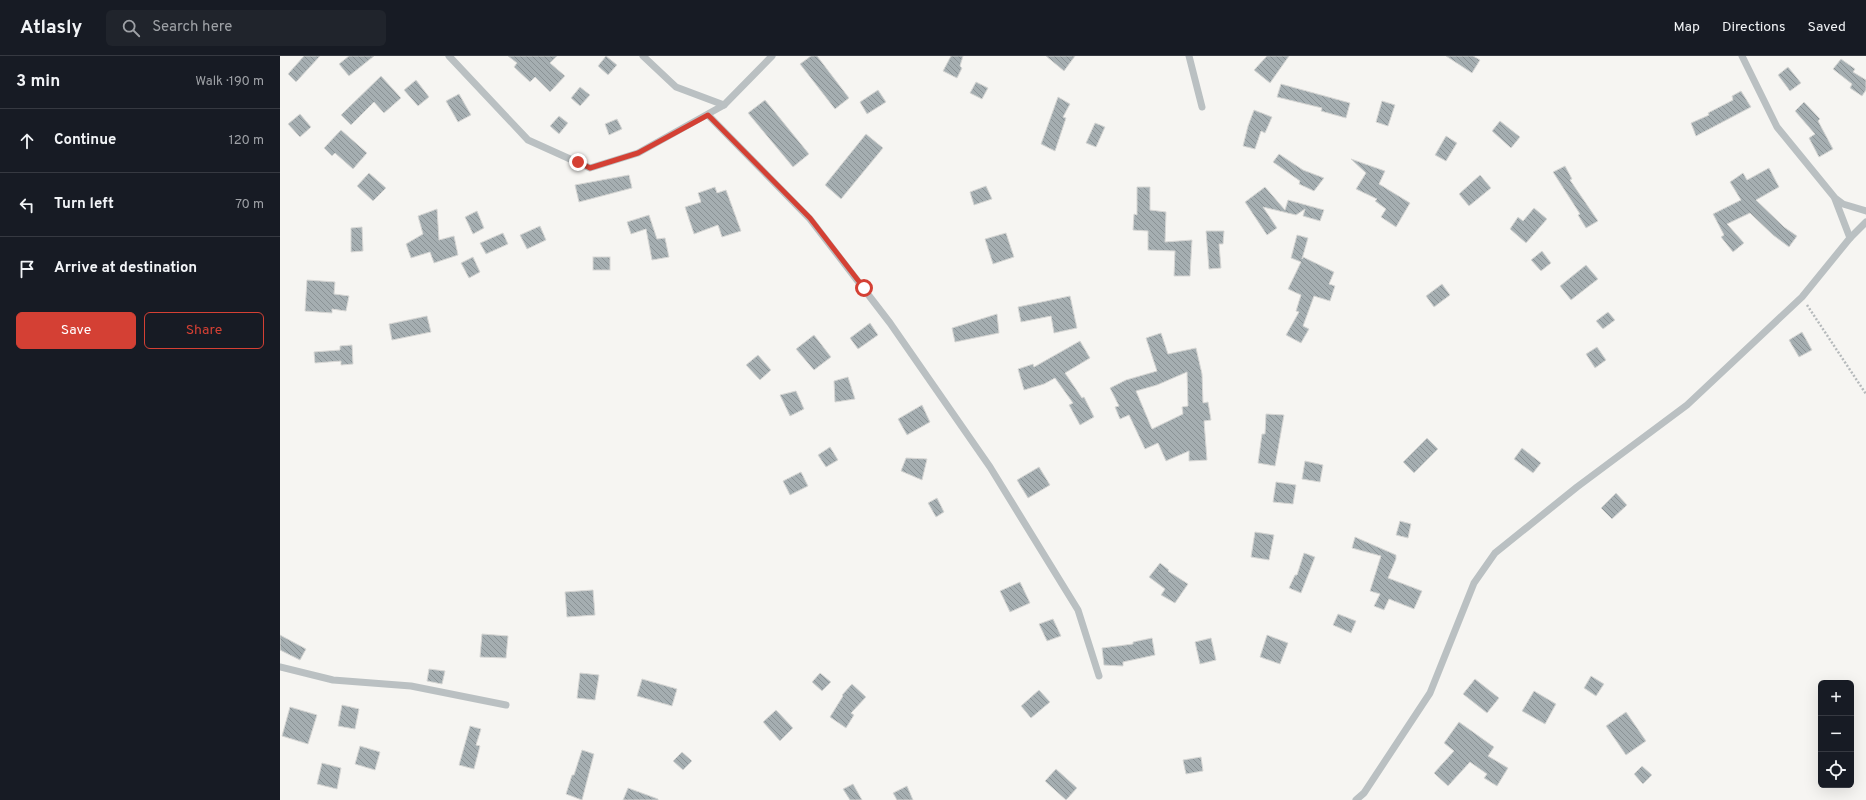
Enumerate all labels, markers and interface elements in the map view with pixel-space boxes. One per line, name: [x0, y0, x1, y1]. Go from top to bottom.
search box: [106, 10, 386, 46]
text: Atlasly: [20, 16, 82, 40]
icon: search: [120, 17, 142, 39]
text: Search here: [152, 18, 232, 37]
text: Map: [1674, 19, 1700, 36]
text: Directions: [1722, 19, 1786, 36]
text: Saved: [1808, 19, 1846, 36]
text: 3 min: [16, 71, 60, 93]
text: Walk · 190 m: [195, 74, 264, 90]
icon: ahead: [16, 130, 38, 152]
text: Continue: [54, 131, 116, 150]
text: 120 m: [229, 133, 264, 149]
route end: [569, 153, 587, 171]
icon: left: [16, 194, 38, 216]
text: Turn left: [54, 195, 114, 214]
text: 70 m: [235, 197, 264, 213]
icon: arrive: [16, 258, 38, 280]
text: Arrive at destination: [54, 259, 197, 278]
route start: [855, 279, 873, 297]
button: Save: [16, 312, 136, 349]
button: Share: [144, 312, 264, 349]
map controls: [1818, 680, 1854, 788]
button: +: [1818, 680, 1854, 716]
button: −: [1818, 716, 1854, 752]
button: locate: [1818, 752, 1854, 788]

